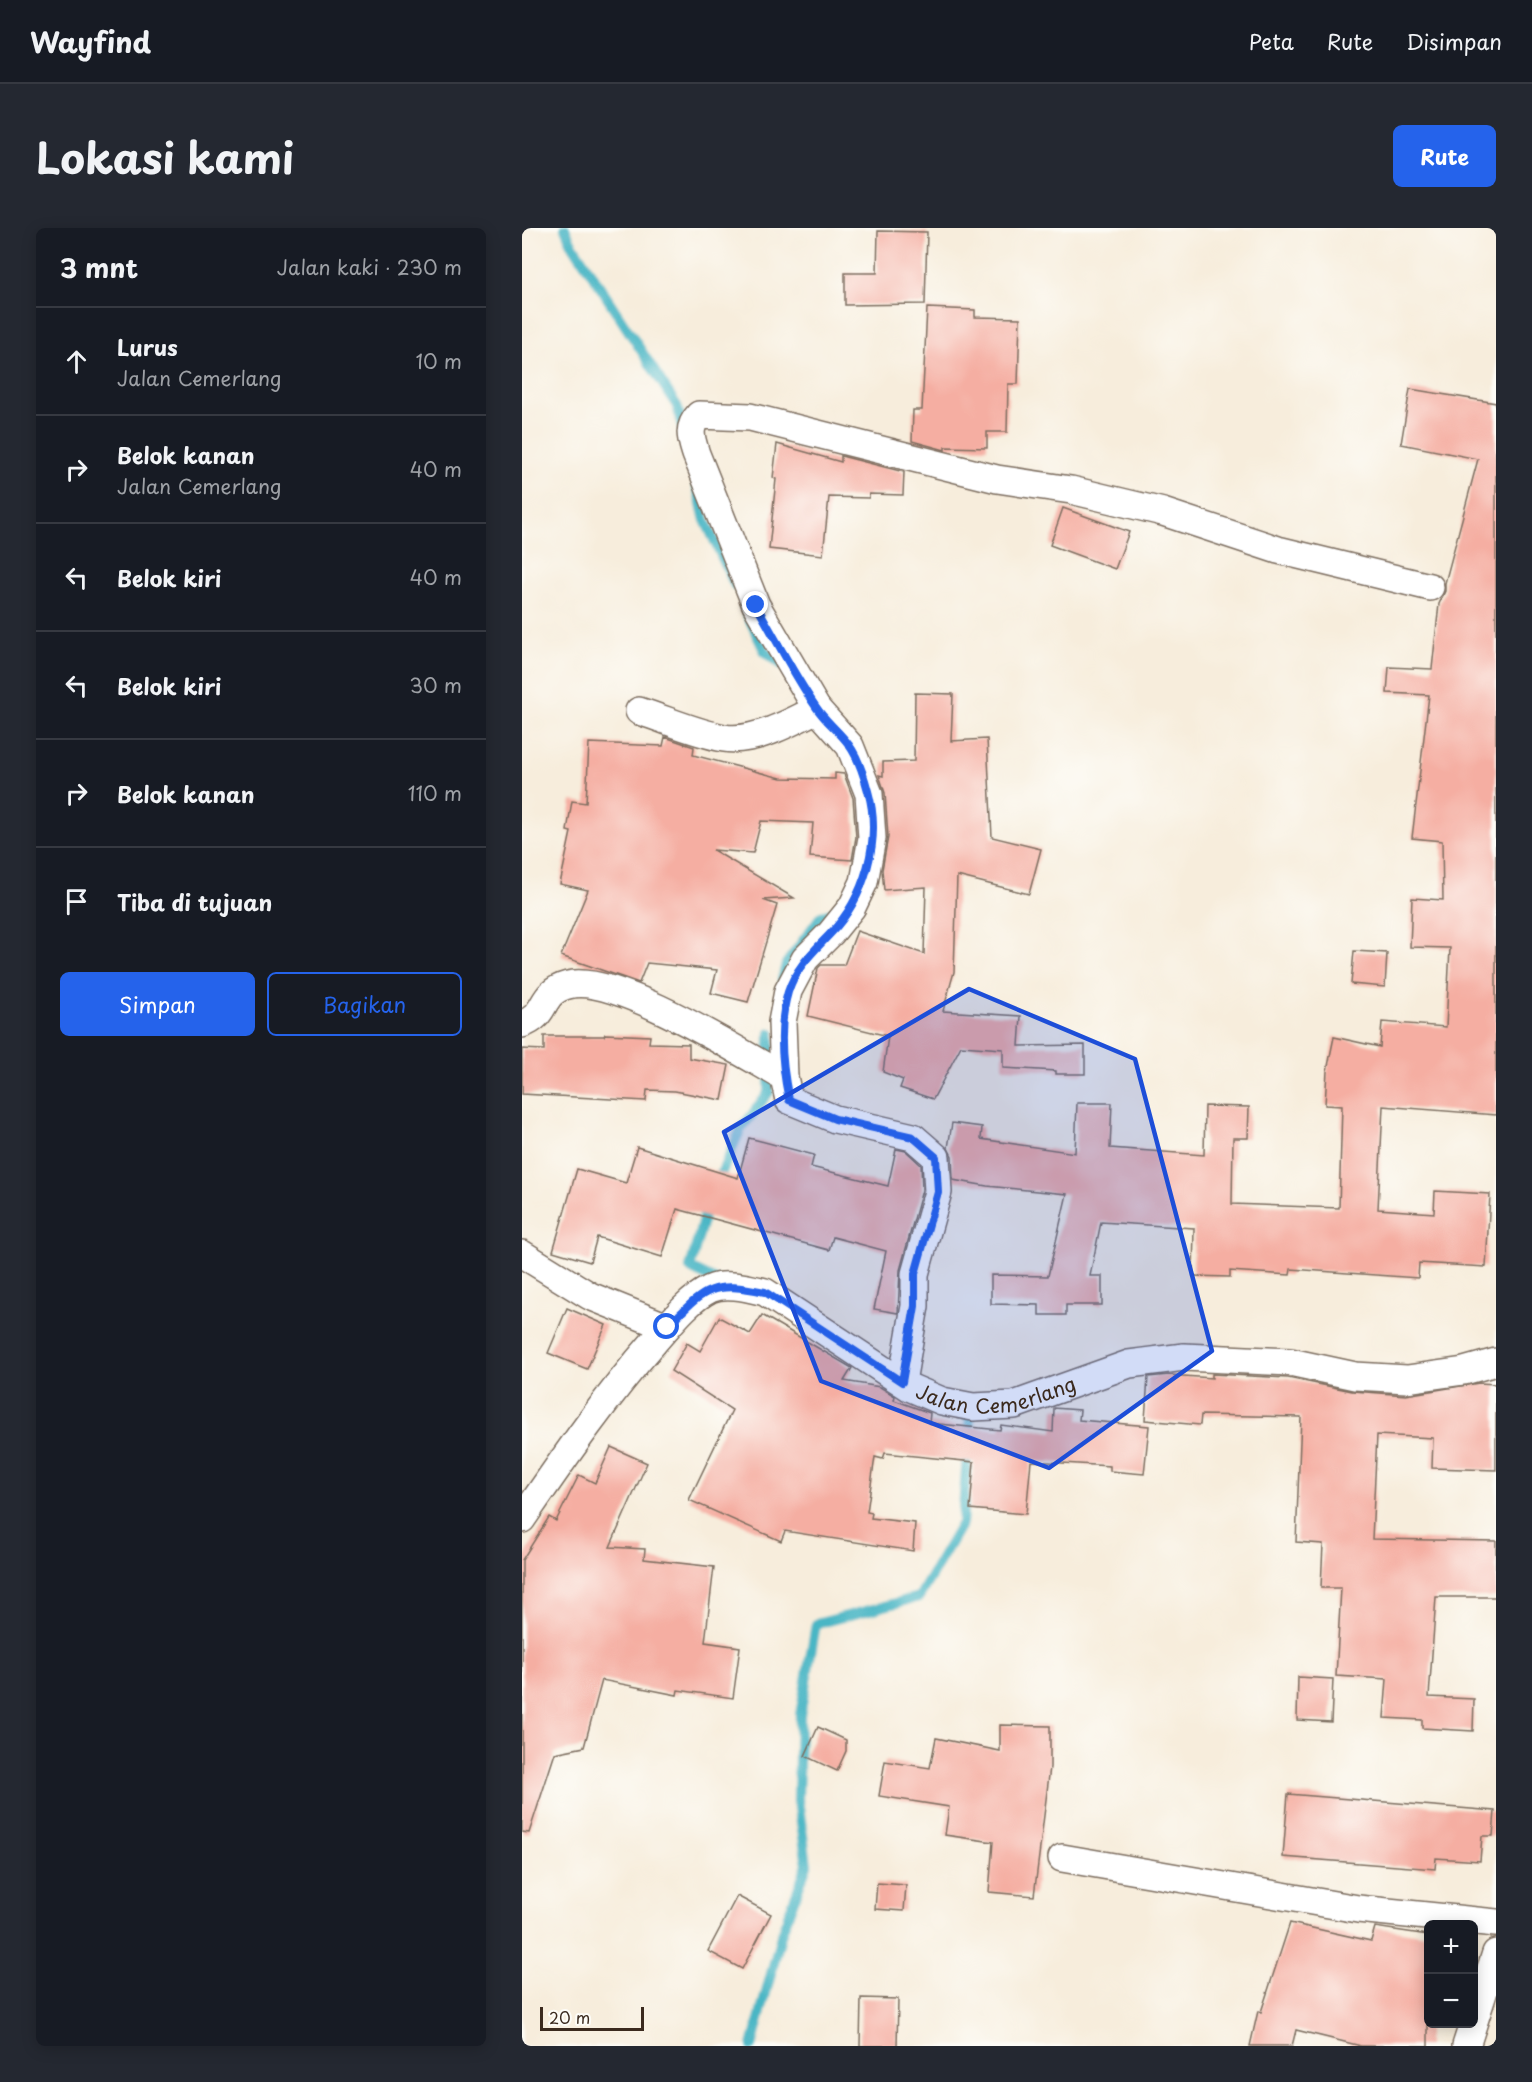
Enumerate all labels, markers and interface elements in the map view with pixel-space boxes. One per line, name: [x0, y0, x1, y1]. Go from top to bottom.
text: Wayfind: [30, 20, 151, 63]
text: Peta: [1249, 25, 1294, 57]
text: Rute: [1327, 25, 1373, 57]
text: Disimpan: [1406, 25, 1502, 57]
text: Lokasi kami: [36, 125, 294, 188]
button: Rute: [1393, 125, 1496, 187]
text: 3 mnt: [60, 248, 138, 287]
text: Jalan kaki · 230 m: [277, 252, 462, 282]
text: Lurus: [117, 330, 178, 363]
icon: ahead: [60, 345, 93, 378]
text: 10 m: [415, 346, 462, 376]
text: Jalan Cemerlang: [117, 363, 281, 393]
text: Belok kanan: [117, 438, 254, 471]
icon: right: [60, 453, 93, 486]
text: 40 m: [410, 454, 462, 484]
text: Jalan Cemerlang: [117, 471, 281, 501]
icon: left: [60, 561, 93, 594]
text: Belok kiri: [117, 561, 221, 594]
text: 40 m: [410, 562, 462, 592]
route end: [742, 591, 768, 617]
icon: left: [60, 669, 93, 702]
text: Belok kiri: [117, 669, 221, 702]
text: 30 m: [409, 670, 462, 700]
icon: right: [60, 777, 93, 810]
text: Belok kanan: [117, 777, 254, 810]
text: 110 m: [408, 778, 462, 808]
icon: arrive: [60, 885, 93, 918]
text: Tiba di tujuan: [117, 885, 272, 918]
button: Simpan: [60, 972, 255, 1036]
button: Bagikan: [267, 972, 462, 1036]
route start: [653, 1313, 679, 1339]
street label: Jalan Cemerlang: [912, 1368, 1080, 1421]
map controls: [1424, 1920, 1478, 2028]
button: +: [1424, 1920, 1478, 1974]
button: −: [1424, 1974, 1478, 2028]
scale bar: [540, 2004, 644, 2032]
text: 20 m: [549, 2005, 590, 2029]

